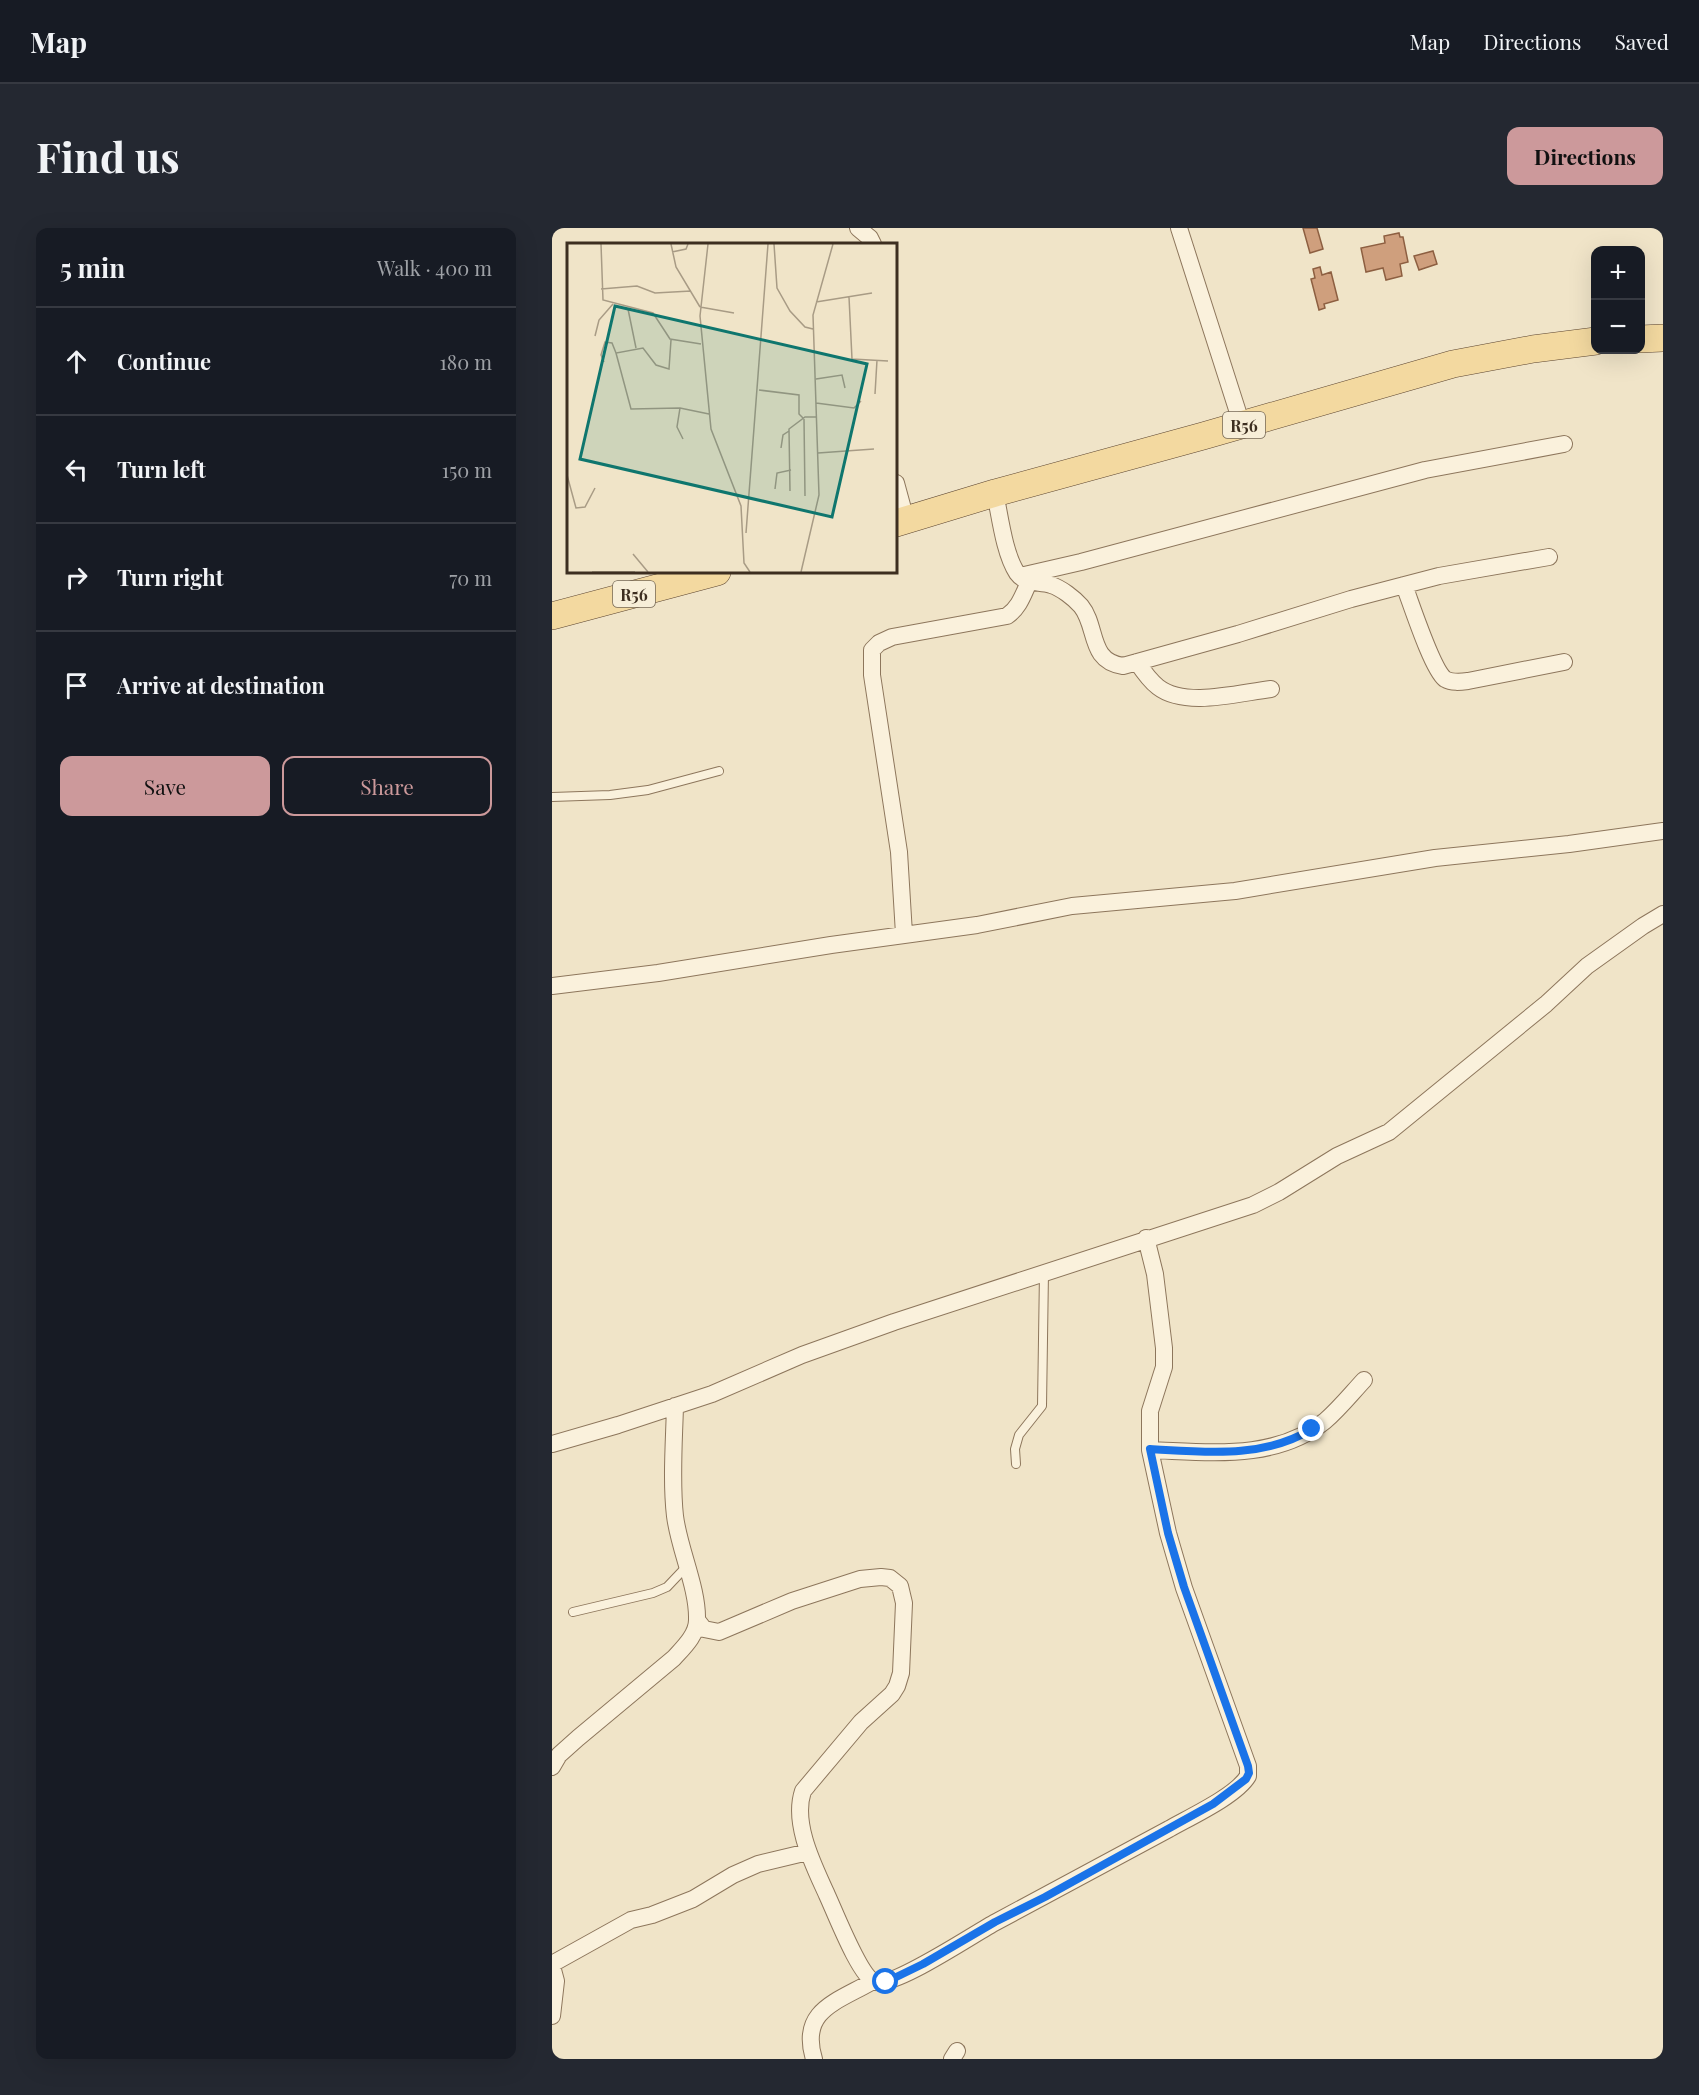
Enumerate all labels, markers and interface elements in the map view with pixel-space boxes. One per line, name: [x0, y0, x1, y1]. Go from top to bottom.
text: Map: [30, 23, 87, 60]
text: Map: [1409, 27, 1450, 55]
text: Directions: [1483, 27, 1581, 55]
text: Saved: [1614, 27, 1669, 55]
button: Directions: [1507, 127, 1663, 185]
text: Find us: [36, 128, 180, 184]
inset map: [567, 243, 897, 573]
map controls: [1591, 246, 1645, 354]
button: +: [1591, 246, 1645, 300]
text: 5 min: [60, 250, 125, 285]
text: Walk · 400 m: [377, 254, 492, 281]
button: −: [1591, 300, 1645, 354]
icon: ahead: [60, 345, 93, 378]
text: Continue: [117, 346, 211, 376]
text: 180 m: [439, 348, 492, 375]
road number: R56: [1223, 412, 1265, 438]
icon: left: [60, 453, 93, 486]
text: Turn left: [117, 454, 206, 484]
text: 150 m: [442, 456, 492, 483]
icon: right: [60, 561, 93, 594]
text: Turn right: [117, 562, 223, 592]
text: 70 m: [449, 564, 492, 591]
road number: R56: [613, 581, 655, 607]
icon: arrive: [60, 669, 93, 702]
text: Arrive at destination: [117, 670, 325, 700]
button: Save: [60, 756, 270, 816]
button: Share: [282, 756, 492, 816]
route end: [1298, 1415, 1324, 1441]
route start: [872, 1968, 898, 1994]

